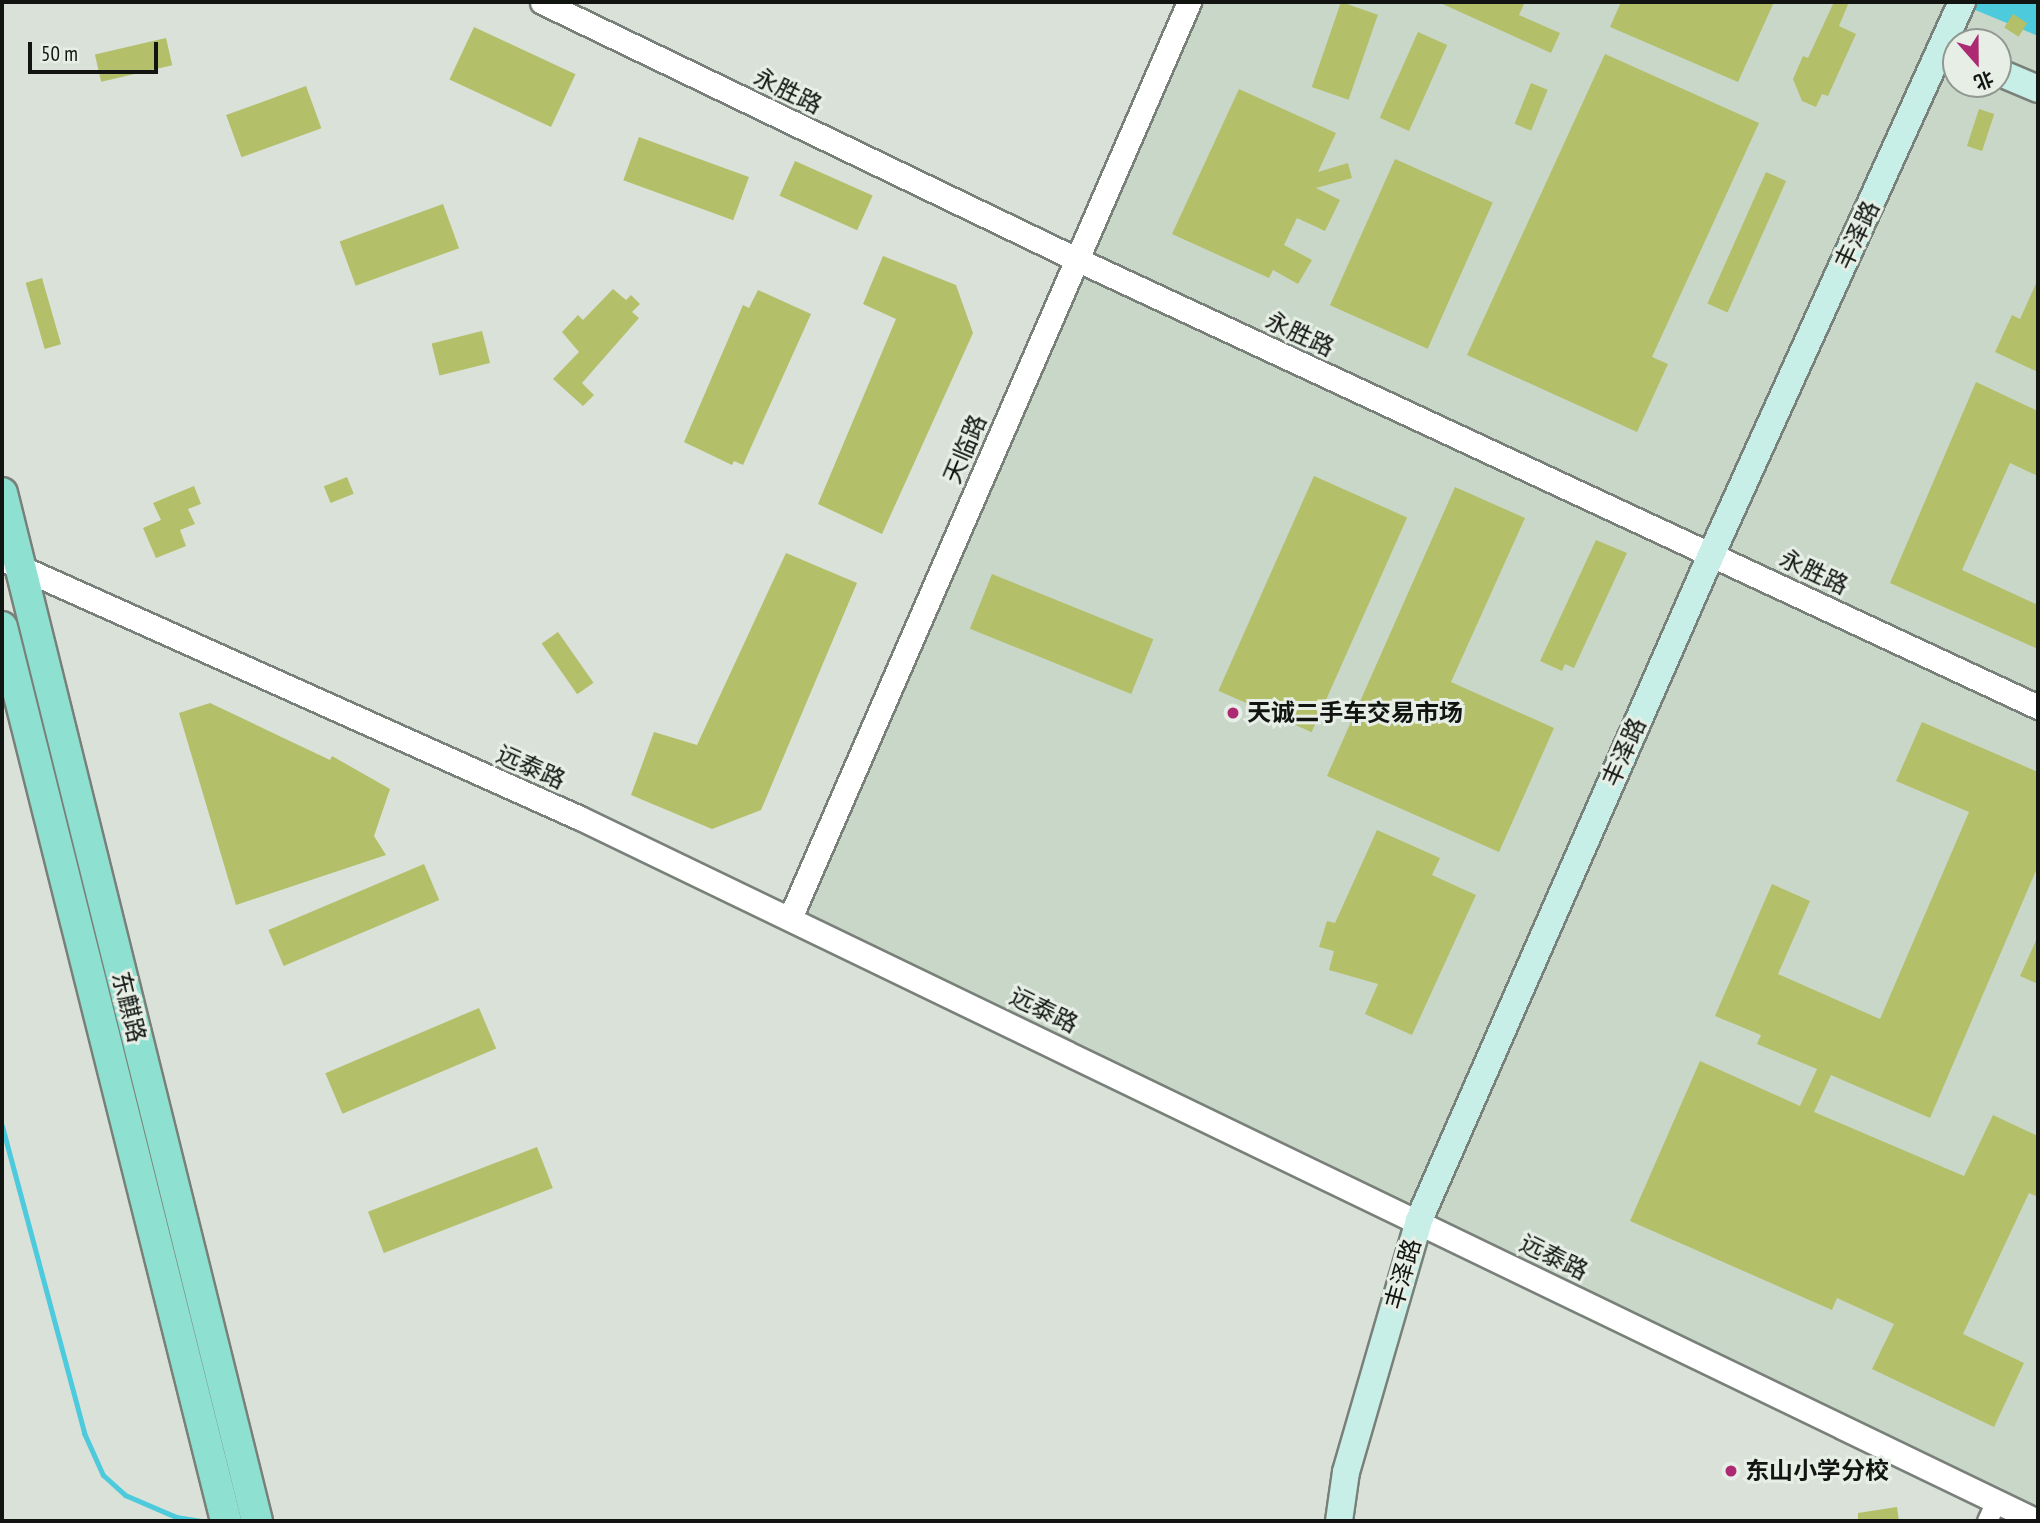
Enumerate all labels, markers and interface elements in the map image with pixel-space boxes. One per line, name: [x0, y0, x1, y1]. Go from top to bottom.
scale bar: [32, 28, 161, 72]
north arrow: [1942, 28, 2012, 98]
text: 50 m: [41, 40, 78, 67]
street label: 永胜路: [749, 62, 827, 120]
text: 北: [1971, 66, 1997, 95]
street label: 丰泽路: [1829, 196, 1885, 274]
street label: 永胜路: [1261, 306, 1339, 362]
street label: 天临路: [938, 410, 992, 488]
street label: 永胜路: [1775, 544, 1853, 600]
place label: 天诚二手车交易市场: [1247, 699, 1463, 727]
marker: 天诚二手车交易市场: [1225, 705, 1241, 721]
street label: 丰泽路: [1596, 713, 1652, 791]
street label: 远泰路: [492, 739, 570, 795]
street label: 东麒路: [106, 969, 152, 1045]
street label: 远泰路: [1005, 981, 1083, 1039]
street label: 远泰路: [1515, 1228, 1593, 1286]
street label: 丰泽路: [1379, 1235, 1427, 1313]
place label: 东山小学分校: [1745, 1457, 1889, 1485]
marker: 东山小学分校: [1723, 1463, 1739, 1479]

